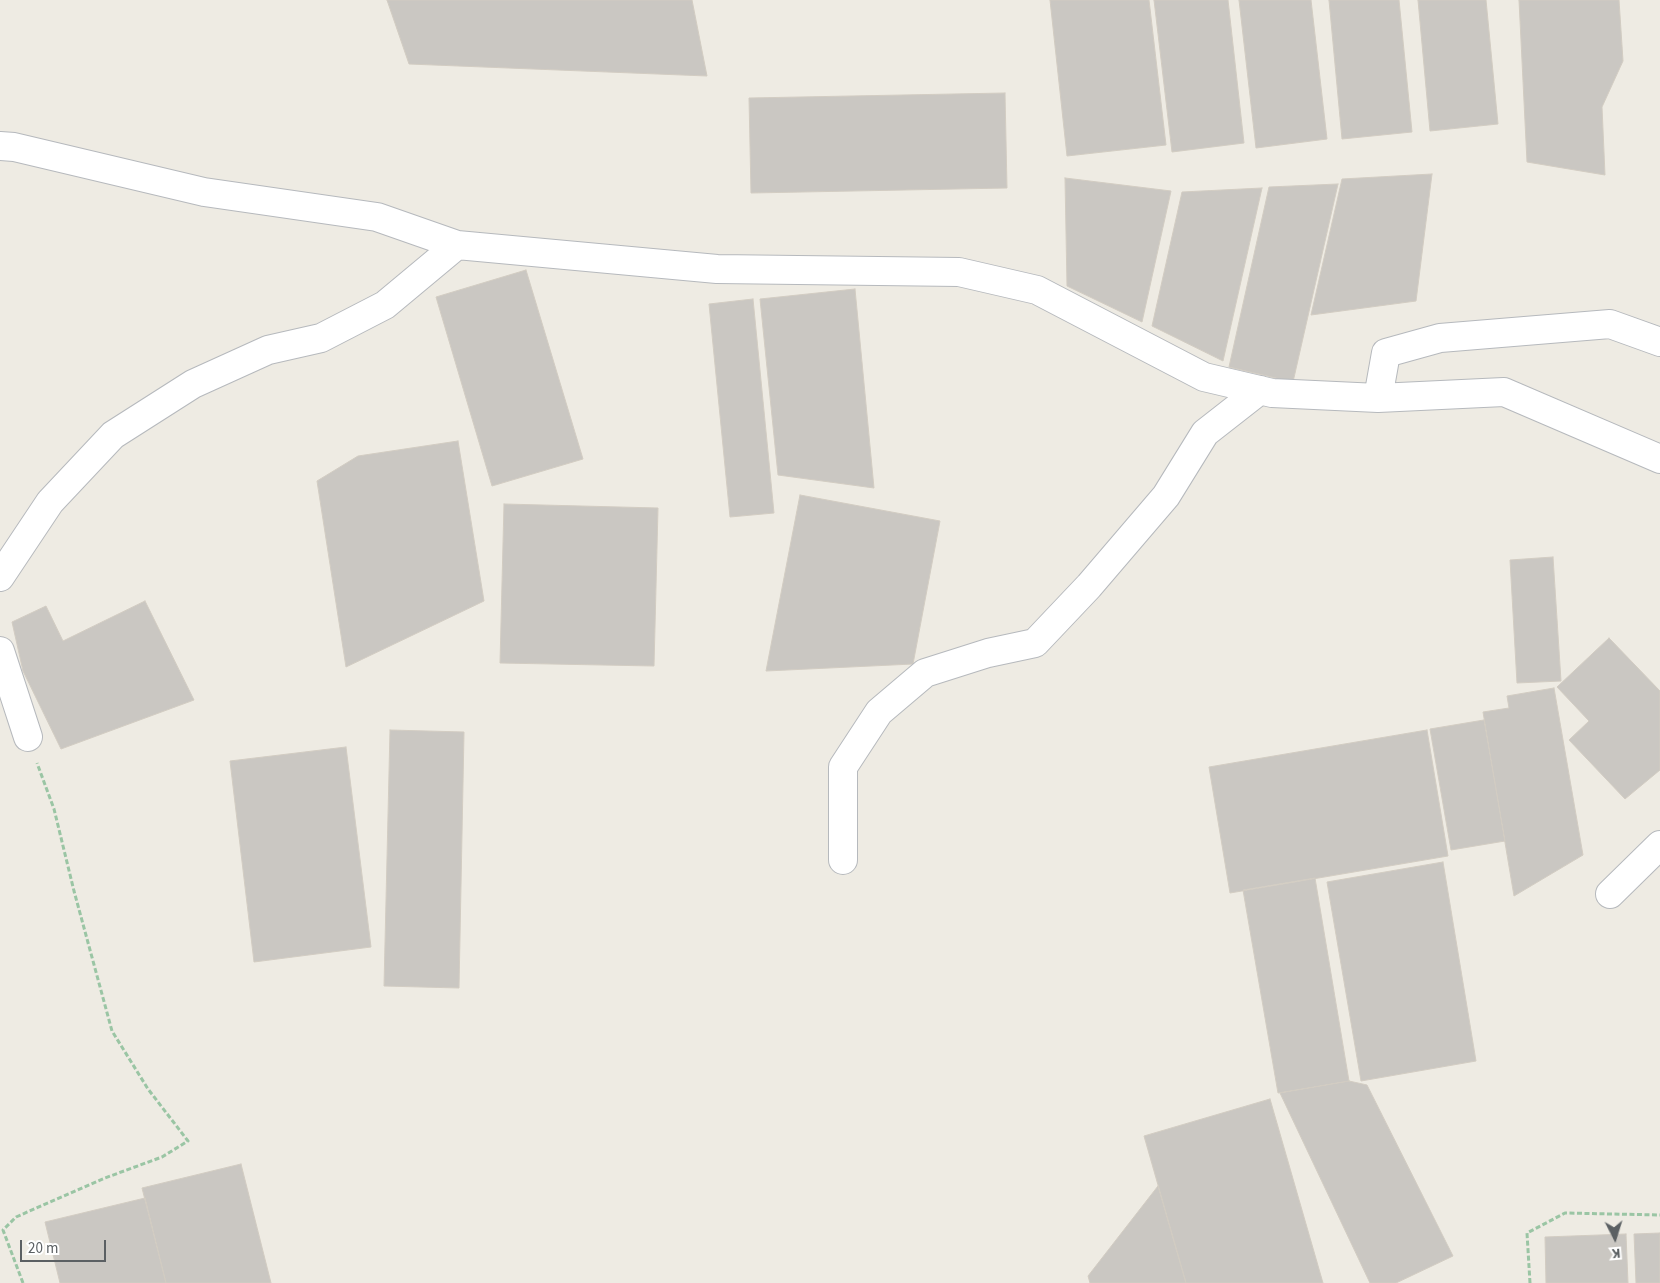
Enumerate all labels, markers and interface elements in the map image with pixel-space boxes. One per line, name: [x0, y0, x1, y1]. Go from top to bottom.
north arrow: [1590, 1213, 1640, 1263]
scale bar: [22, 1230, 109, 1262]
text: 20 m: [28, 1238, 58, 1259]
text: K: [1611, 1243, 1621, 1263]

